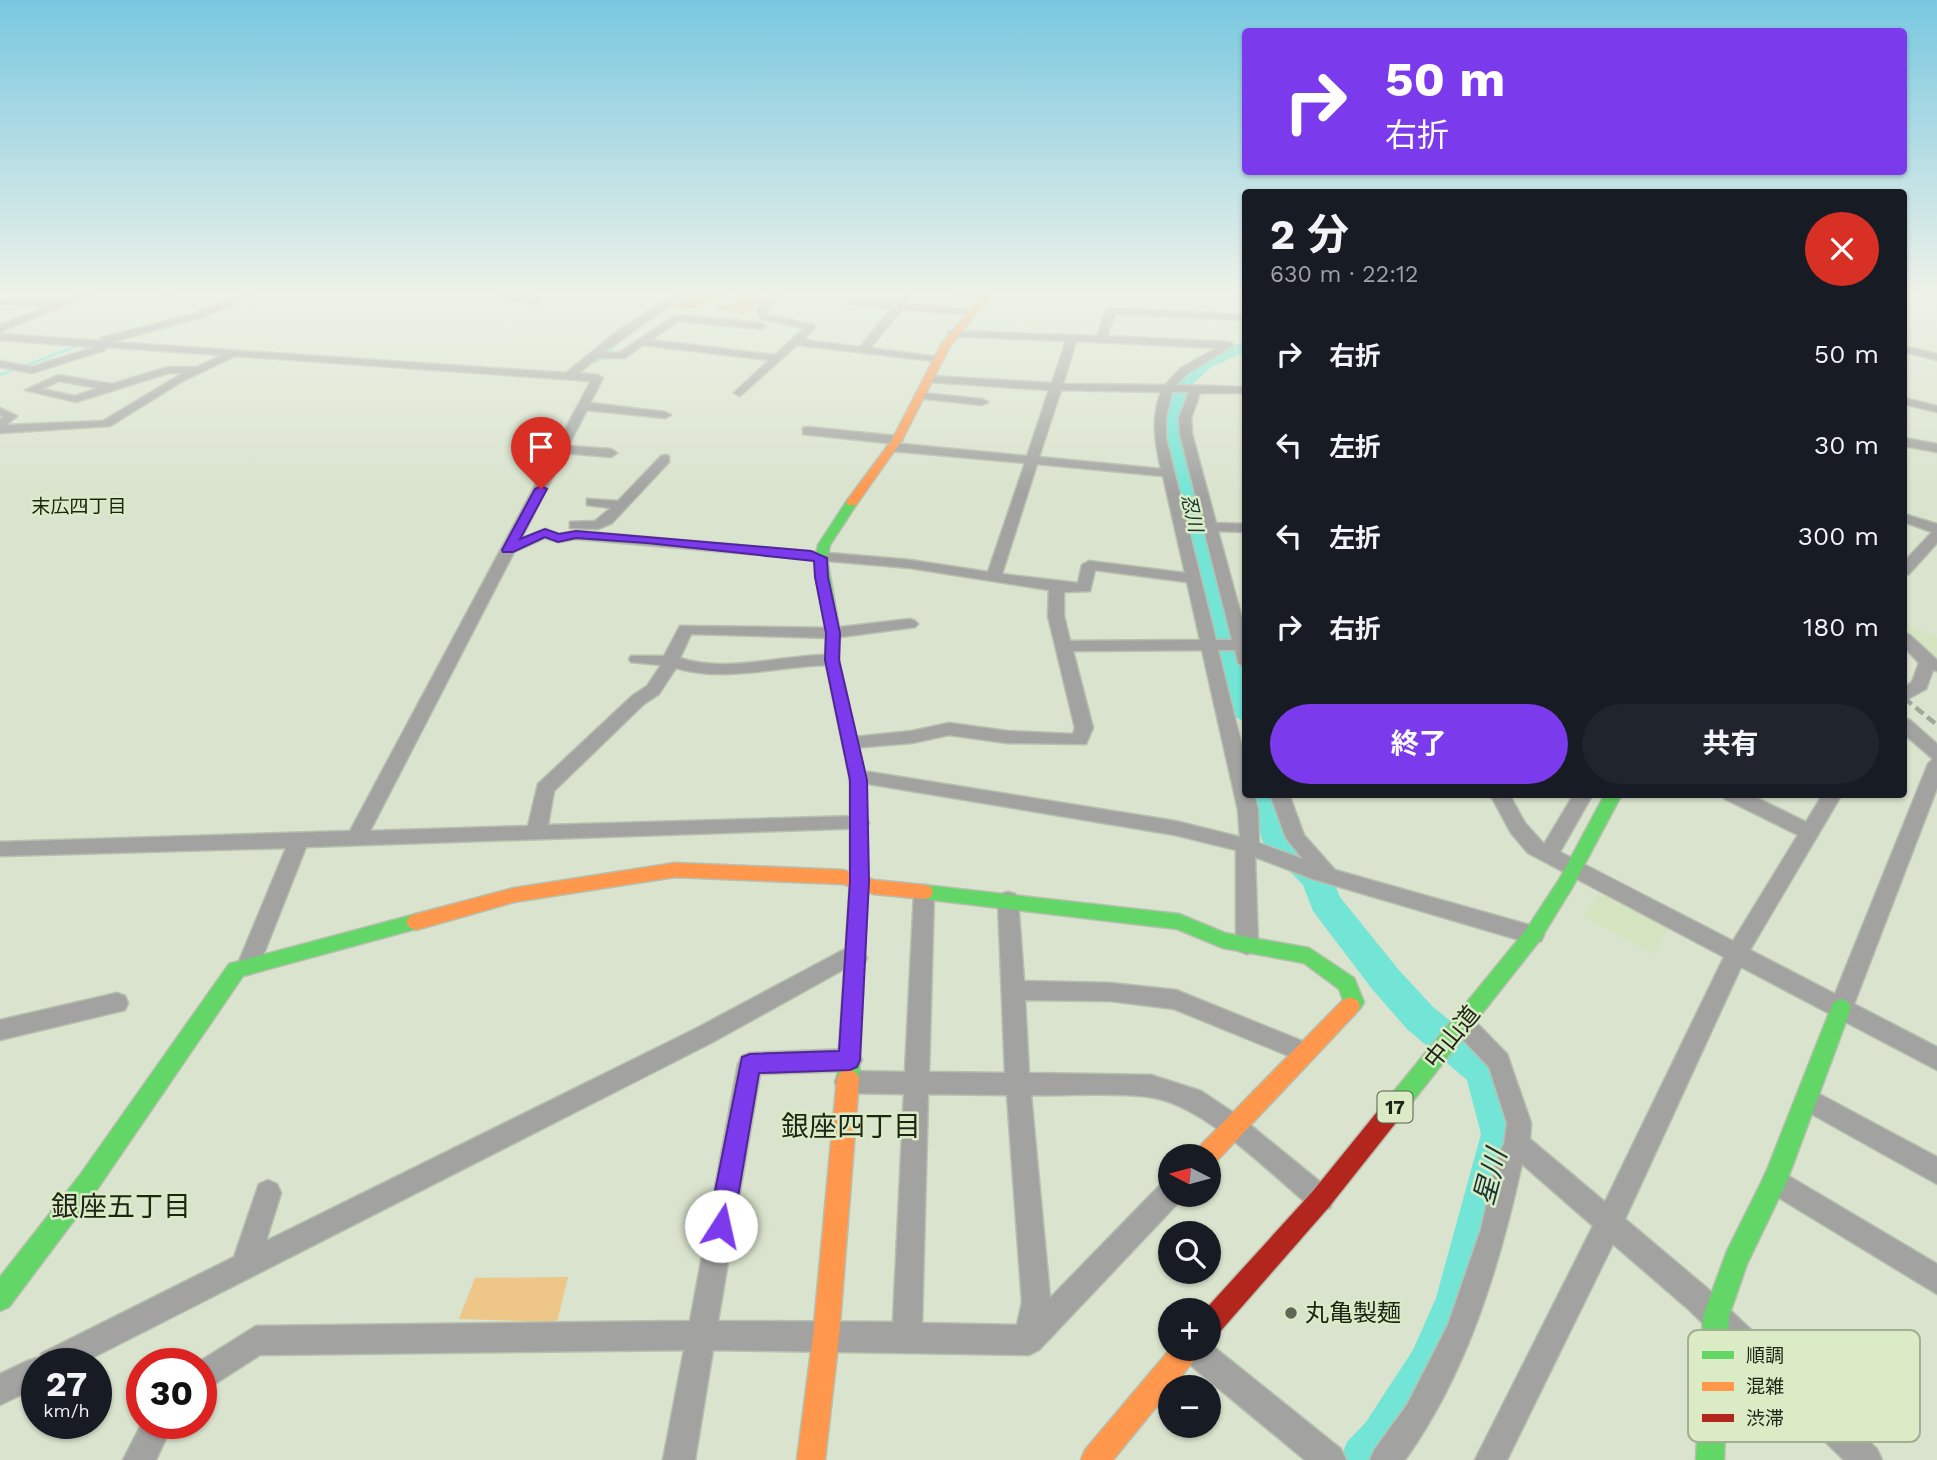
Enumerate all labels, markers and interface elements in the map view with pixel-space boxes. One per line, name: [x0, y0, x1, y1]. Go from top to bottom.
text: 50 m: [1385, 50, 1505, 108]
icon: right: [1270, 56, 1361, 147]
text: 右折: [1385, 116, 1449, 154]
text: 2 分: [1270, 210, 1349, 259]
button: close: [1805, 212, 1879, 286]
text: 630 m · 22:12: [1270, 261, 1418, 288]
icon: right: [1270, 335, 1308, 373]
text: 50 m: [1814, 339, 1879, 369]
text: 右折: [1329, 341, 1381, 371]
pin: [511, 417, 571, 489]
icon: left: [1270, 426, 1308, 464]
icon: arrive: [522, 428, 560, 466]
text: 30 m: [1814, 430, 1879, 460]
text: 左折: [1329, 432, 1381, 462]
water label: 忍川: [1177, 492, 1208, 536]
district label: 末広四丁目: [31, 495, 127, 518]
icon: left: [1270, 517, 1308, 555]
text: 300 m: [1798, 521, 1879, 551]
text: 左折: [1329, 523, 1381, 553]
icon: right: [1270, 608, 1308, 646]
text: 180 m: [1803, 612, 1879, 642]
text: 右折: [1329, 614, 1381, 644]
button: 終了: [1270, 704, 1568, 784]
button: 共有: [1582, 704, 1879, 784]
street label: 中山道: [1418, 1000, 1486, 1074]
road number: 17: [1378, 1092, 1412, 1122]
district label: 銀座四丁目: [781, 1110, 921, 1143]
water label: 星川: [1467, 1143, 1514, 1208]
north arrow: [1158, 1144, 1222, 1208]
map controls: [1158, 1144, 1221, 1438]
position arrow: [684, 1189, 758, 1263]
district label: 銀座五丁目: [51, 1190, 191, 1223]
button: search: [1158, 1221, 1221, 1284]
button: +: [1158, 1298, 1221, 1361]
place label: 丸亀製麺: [1305, 1299, 1401, 1327]
marker: 丸亀製麺: [1283, 1305, 1299, 1321]
legend: [1688, 1330, 1920, 1442]
text: 順調: [1746, 1344, 1784, 1367]
speed limit sign: 30: [126, 1348, 217, 1439]
text: 27: [46, 1363, 87, 1405]
button: −: [1158, 1375, 1221, 1438]
text: 混雑: [1746, 1375, 1784, 1398]
text: km/h: [43, 1400, 90, 1421]
text: 渋滞: [1746, 1407, 1784, 1430]

